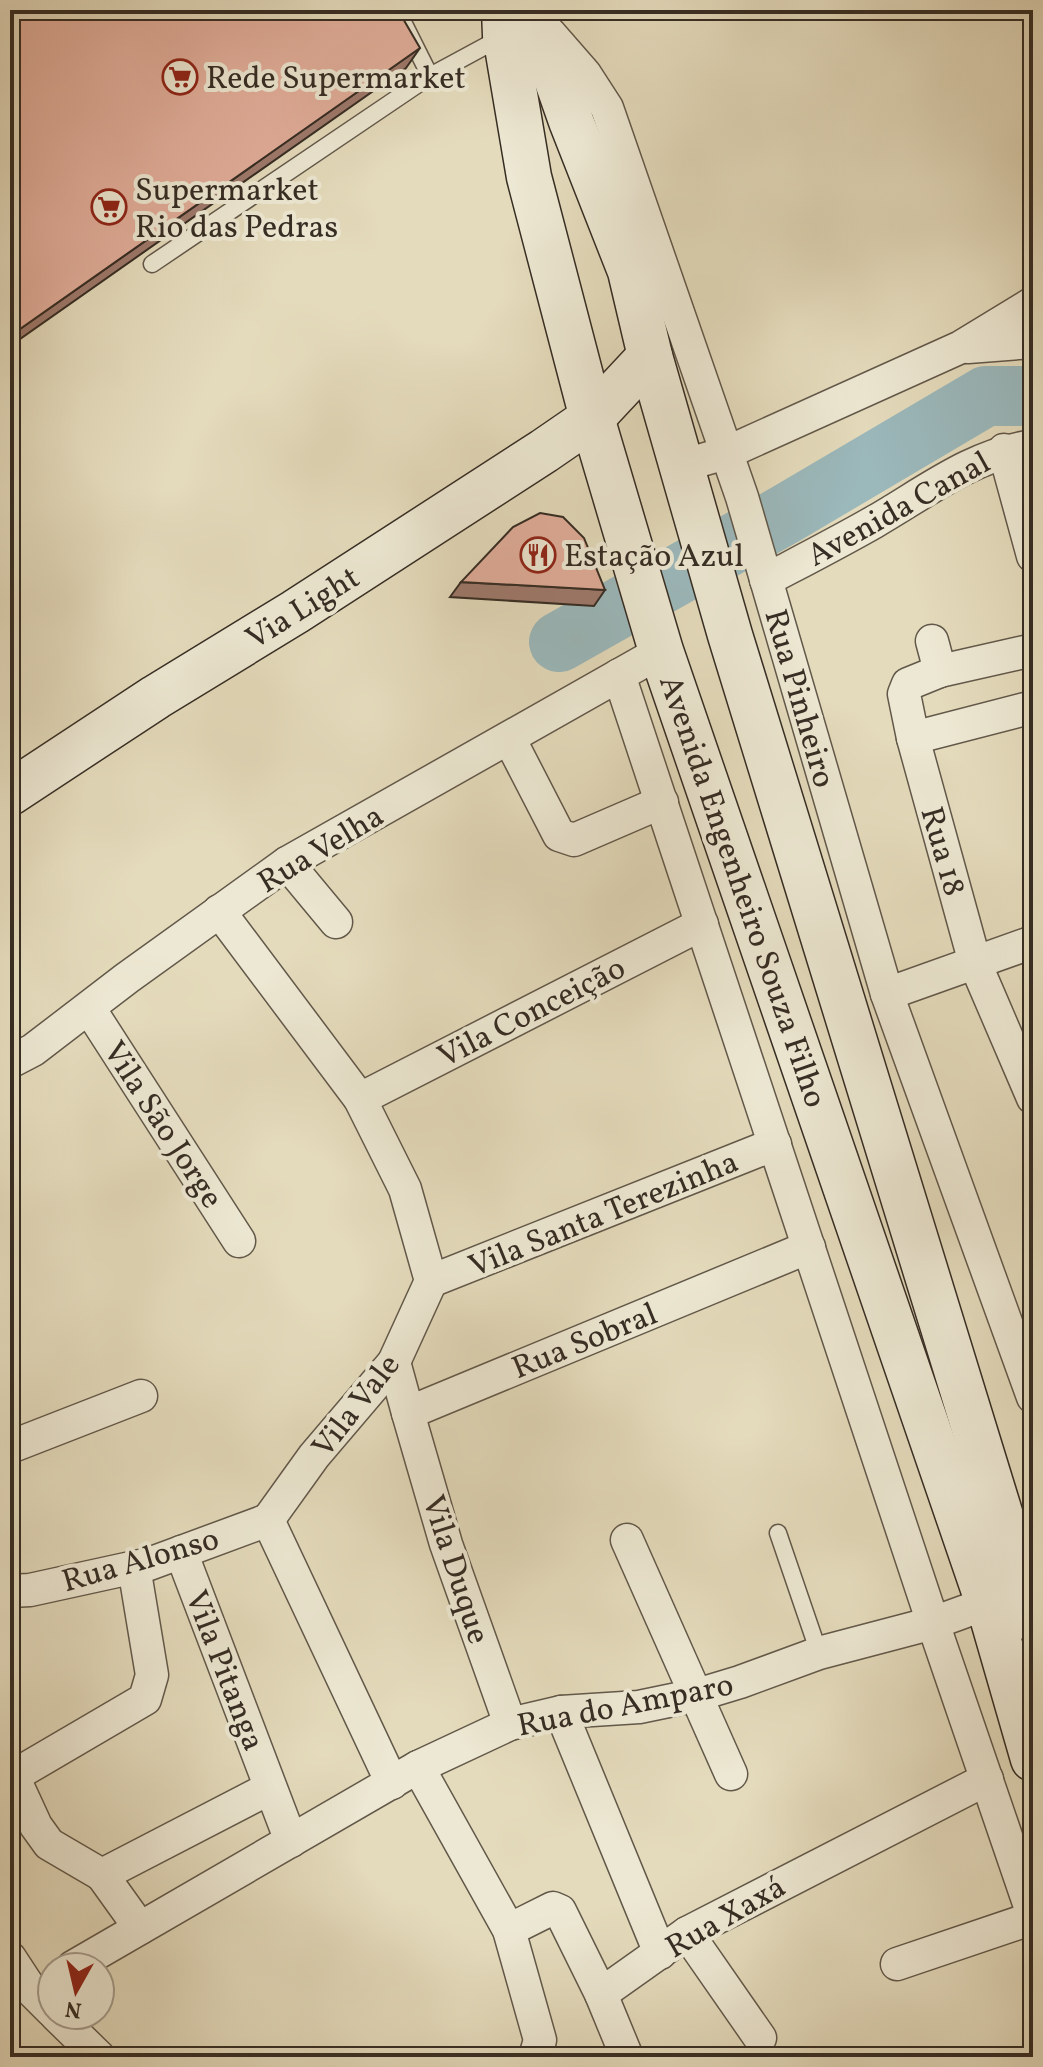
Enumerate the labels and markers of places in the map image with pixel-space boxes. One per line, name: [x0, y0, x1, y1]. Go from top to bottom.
supermarket icon: Rede Supermarket: [161, 58, 199, 96]
place label: Rede Supermarket: [206, 58, 466, 102]
place label: Supermarket Rio das Pedras: [135, 170, 338, 251]
supermarket icon: Supermarket Rio das Pedras: [90, 188, 128, 226]
restaurant icon: Estação Azul: [519, 536, 557, 574]
place label: Estação Azul: [564, 536, 744, 580]

